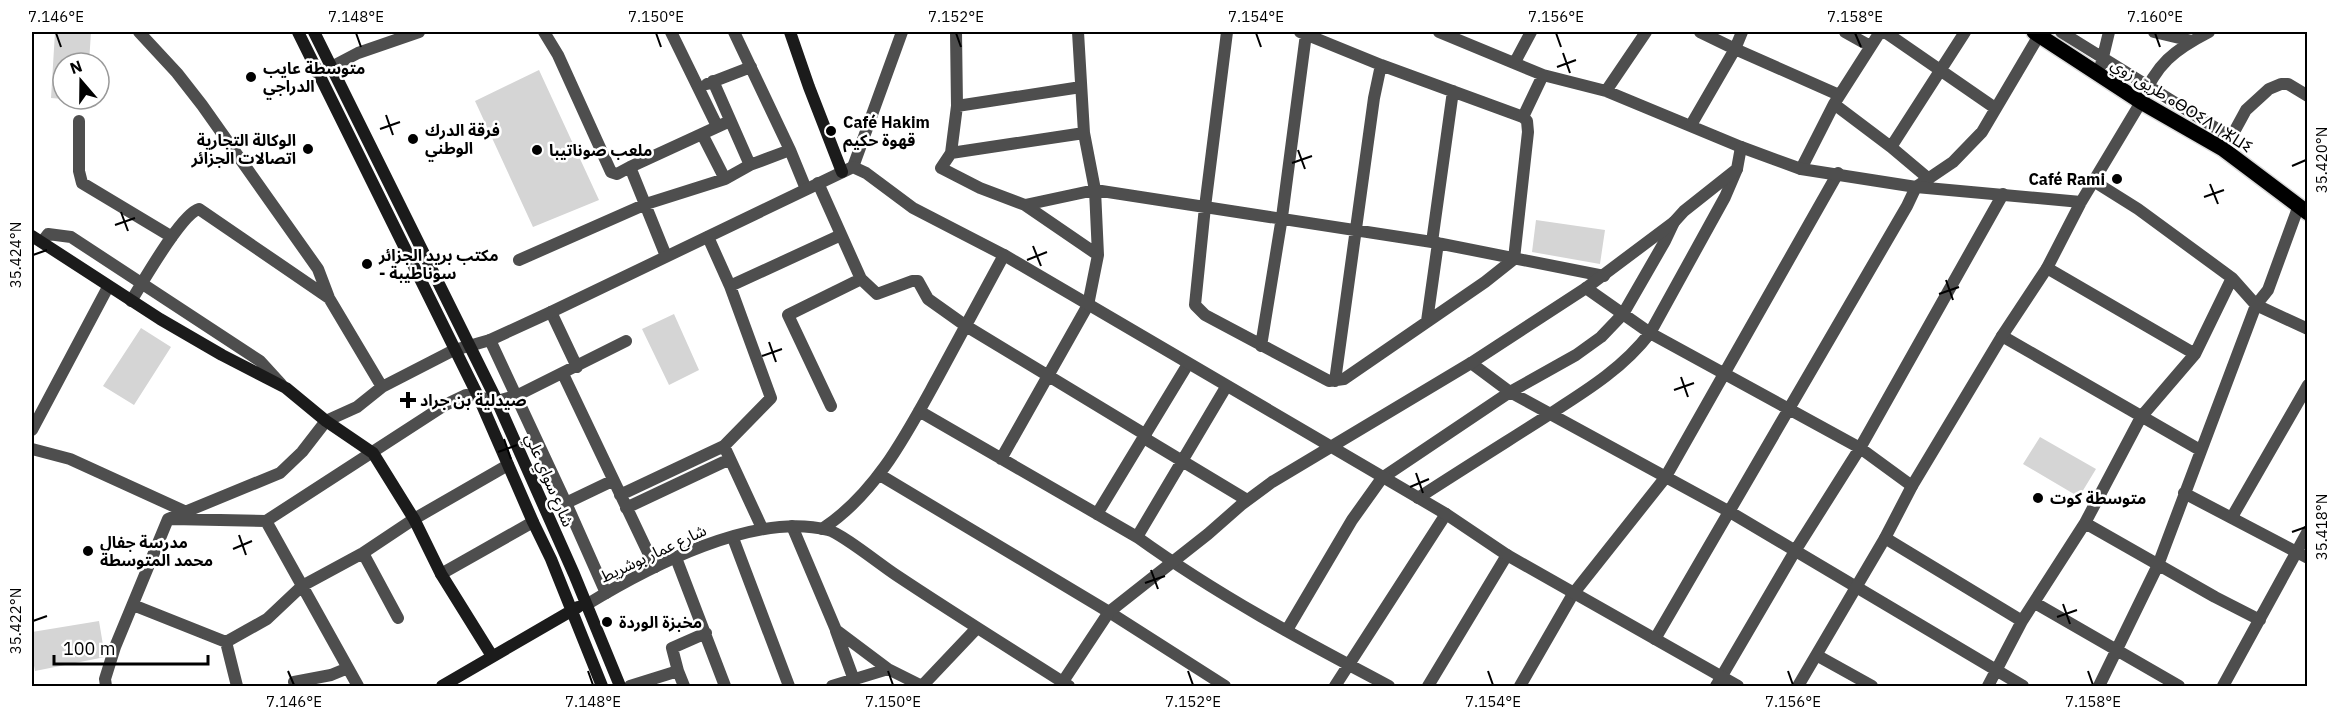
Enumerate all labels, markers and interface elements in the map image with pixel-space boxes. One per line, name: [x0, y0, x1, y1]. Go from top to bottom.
text: 7.146°E: [28, 7, 84, 26]
text: 7.148°E: [328, 7, 384, 26]
text: 7.150°E: [628, 7, 684, 26]
text: 7.152°E: [928, 7, 984, 26]
text: 7.154°E: [1228, 7, 1284, 26]
text: 7.156°E: [1528, 7, 1584, 26]
text: 7.158°E: [1827, 7, 1883, 26]
text: 7.160°E: [2127, 7, 2183, 26]
north arrow: [51, 51, 111, 111]
street label: طريق زوي ⴰⴱⵔⵉⴷ ⵏ ⵣⵡⵉ: [2106, 53, 2256, 159]
text: N: [67, 56, 85, 78]
place label: متوسطة عايب الدراجي: [263, 58, 365, 100]
marker: متوسطة عايب الدراجي: [244, 70, 258, 84]
place label: Café Hakim قهوة حكيم: [843, 112, 930, 153]
place label: فرقة الدرك الوطني: [425, 120, 500, 162]
marker: Café Hakim قهوة حكيم: [824, 124, 838, 138]
text: 35.420°N: [2312, 127, 2331, 193]
place label: الوكالة التجارية اتصالات الجزائر: [190, 130, 296, 168]
marker: فرقة الدرك الوطني: [406, 132, 420, 146]
place label: ملعب صوناتيبا: [549, 140, 652, 160]
marker: الوكالة التجارية اتصالات الجزائر: [301, 142, 315, 156]
marker: ملعب صوناتيبا: [530, 143, 544, 157]
place label: Café Rami: [2028, 169, 2105, 189]
marker: Café Rami: [2110, 172, 2124, 186]
text: 35.424°N: [6, 222, 25, 288]
place label: مكتب بريد الجزائر - سوناطيبة: [378, 245, 499, 283]
marker: مكتب بريد الجزائر - سوناطيبة: [360, 257, 374, 271]
place label: صيدلية بن جراد: [420, 390, 526, 410]
marker: صيدلية بن جراد: [401, 393, 415, 407]
street label: شارع سواي علي: [519, 430, 579, 531]
place label: متوسطة كوت: [2050, 488, 2146, 508]
marker: متوسطة كوت: [2031, 491, 2045, 505]
text: 35.418°N: [2312, 494, 2331, 560]
street label: شارع عمار بوشريط: [597, 520, 711, 589]
place label: مدرسة جفال محمد المتوسطة: [100, 532, 213, 570]
marker: مدرسة جفال محمد المتوسطة: [81, 544, 95, 558]
text: 35.422°N: [6, 588, 25, 654]
place label: مخبزة الوردة: [619, 612, 702, 632]
marker: مخبزة الوردة: [600, 615, 614, 629]
scale bar: [54, 628, 208, 666]
text: 100 m: [63, 637, 115, 660]
text: 7.146°E: [266, 692, 322, 711]
text: 7.148°E: [565, 692, 621, 711]
text: 7.150°E: [865, 692, 921, 711]
text: 7.152°E: [1165, 692, 1221, 711]
text: 7.154°E: [1465, 692, 1521, 711]
text: 7.156°E: [1765, 692, 1821, 711]
text: 7.158°E: [2065, 692, 2121, 711]

